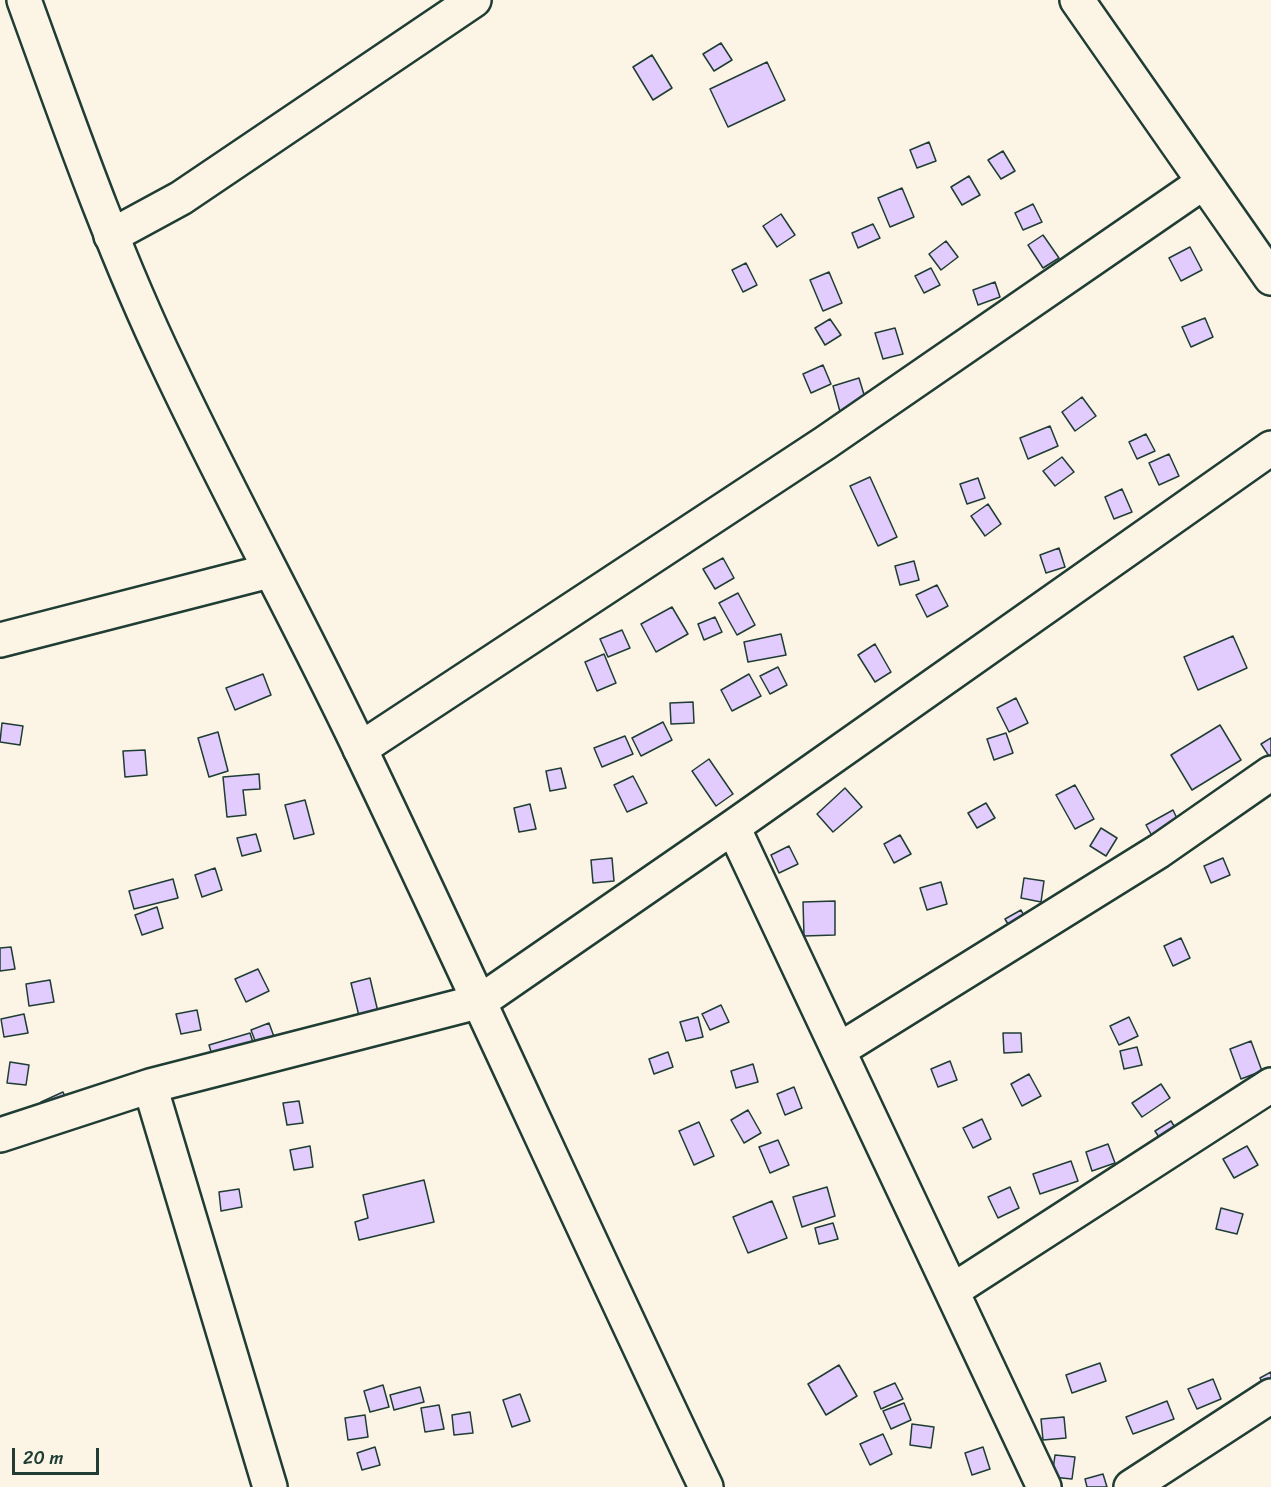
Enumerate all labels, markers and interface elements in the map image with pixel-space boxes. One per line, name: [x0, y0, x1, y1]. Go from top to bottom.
scale bar: [15, 1436, 102, 1474]
text: 20 m: [23, 1442, 63, 1474]

